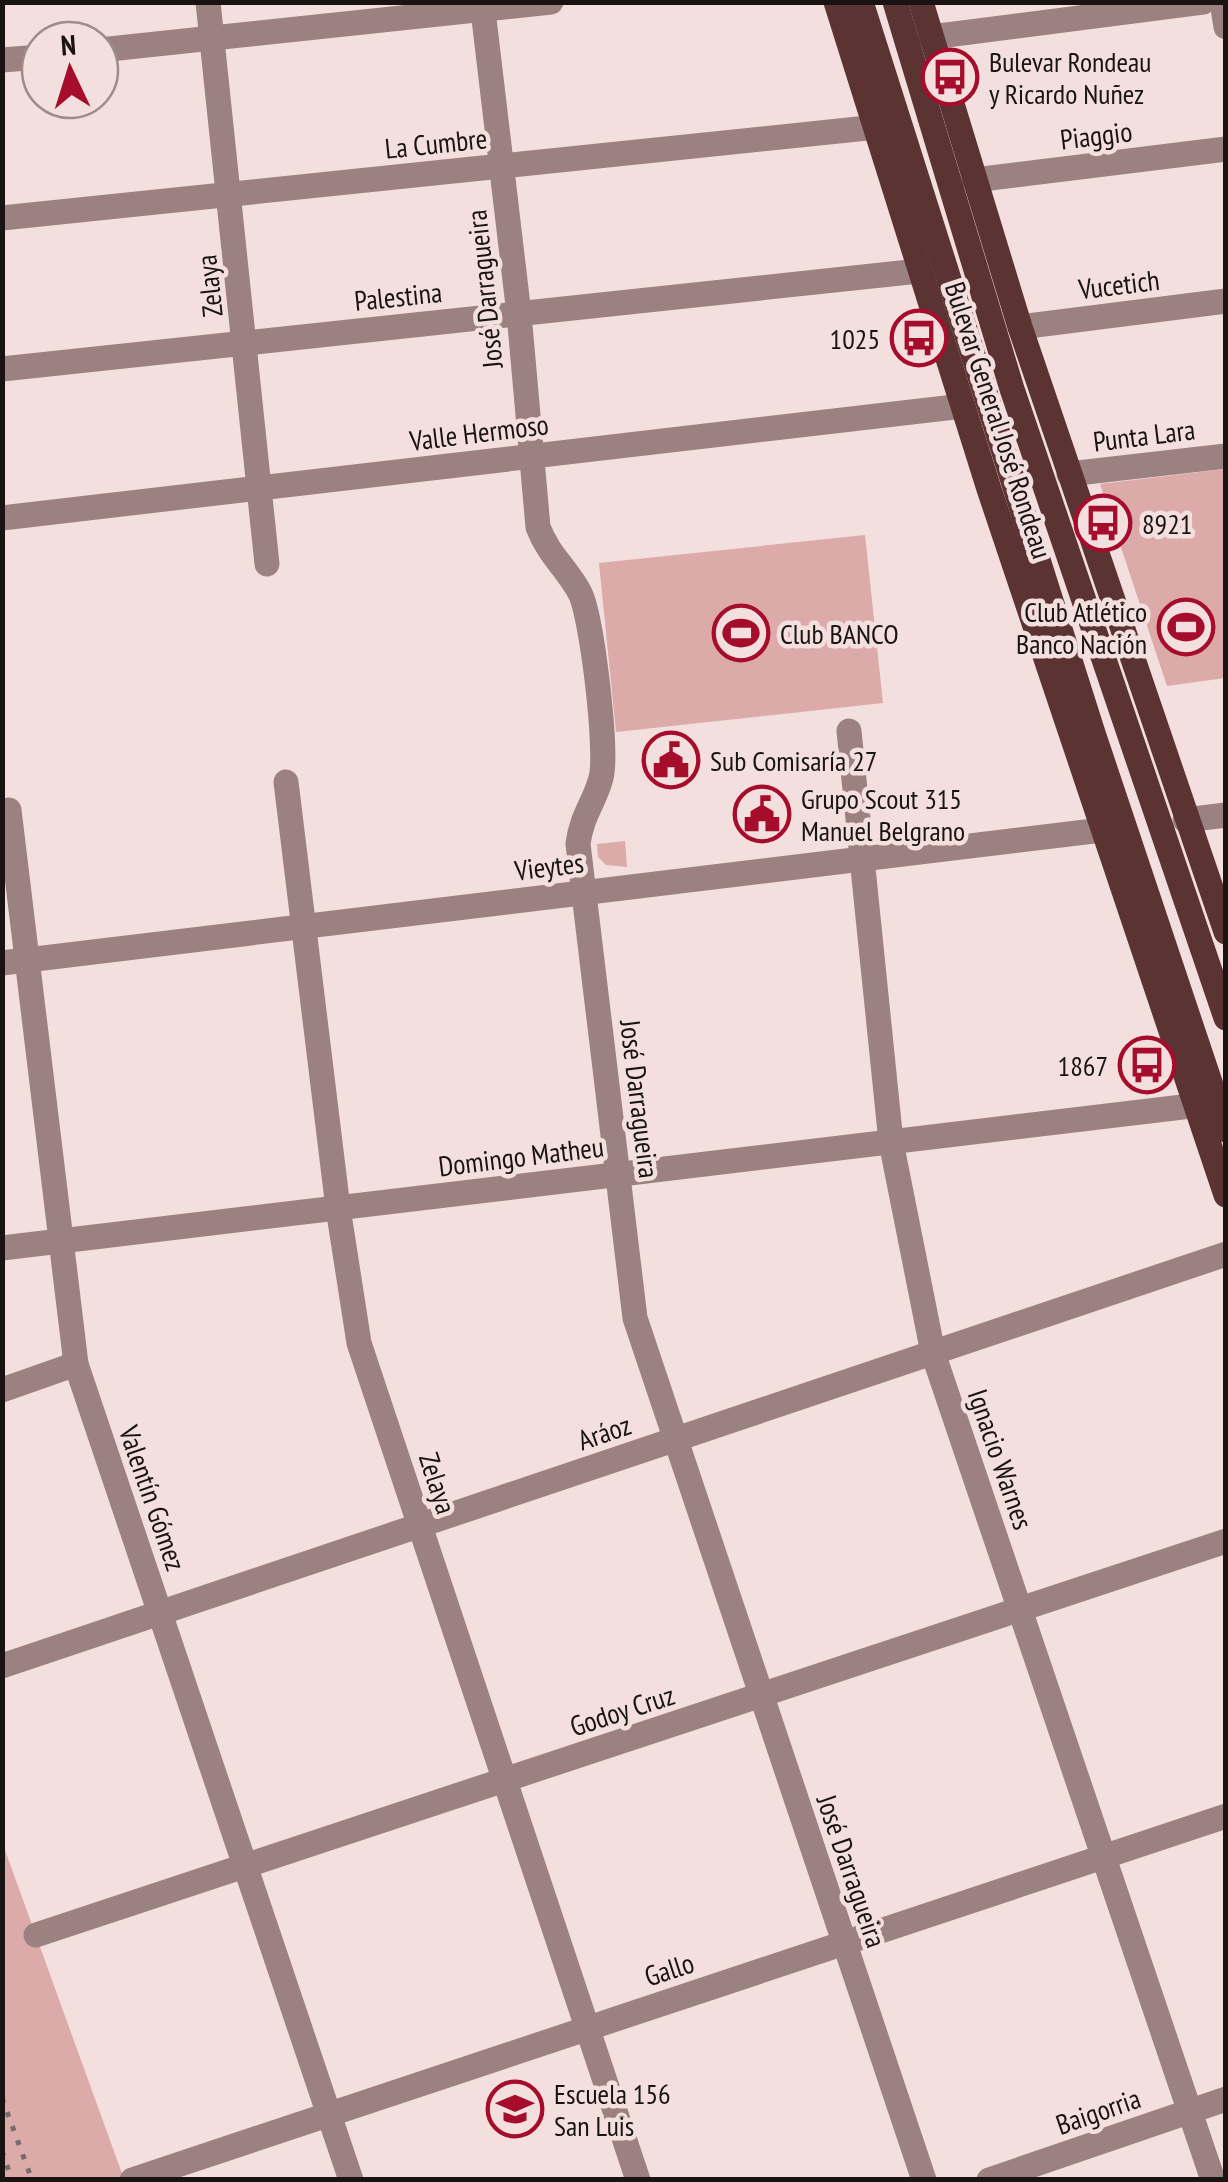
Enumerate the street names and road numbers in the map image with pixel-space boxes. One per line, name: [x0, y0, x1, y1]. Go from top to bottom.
street label: Piaggio: [1058, 112, 1134, 158]
street label: La Cumbre: [383, 119, 489, 167]
street label: José Darragueira: [457, 208, 511, 371]
street label: Zelaya: [187, 253, 231, 319]
street label: Vucetich: [1076, 261, 1161, 307]
street label: Palestina: [352, 273, 444, 319]
street label: Bulevar General José Rondeau: [937, 277, 1061, 563]
street label: Valle Hermoso: [406, 405, 551, 459]
street label: Punta Lara: [1091, 410, 1197, 460]
street label: Vieytes: [511, 843, 586, 889]
street label: José Darragueira: [612, 1017, 668, 1180]
street label: Domingo Matheu: [436, 1128, 606, 1184]
street label: Ignacio Warnes: [960, 1384, 1042, 1534]
street label: Aráoz: [572, 1406, 636, 1458]
street label: Valentín Gómez: [111, 1420, 195, 1575]
street label: Zelaya: [411, 1448, 465, 1518]
street label: Godoy Cruz: [565, 1676, 679, 1744]
street label: José Darragueira: [808, 1789, 895, 1952]
street label: Gallo: [639, 1944, 699, 1994]
street label: Baigorria: [1051, 2079, 1145, 2143]

